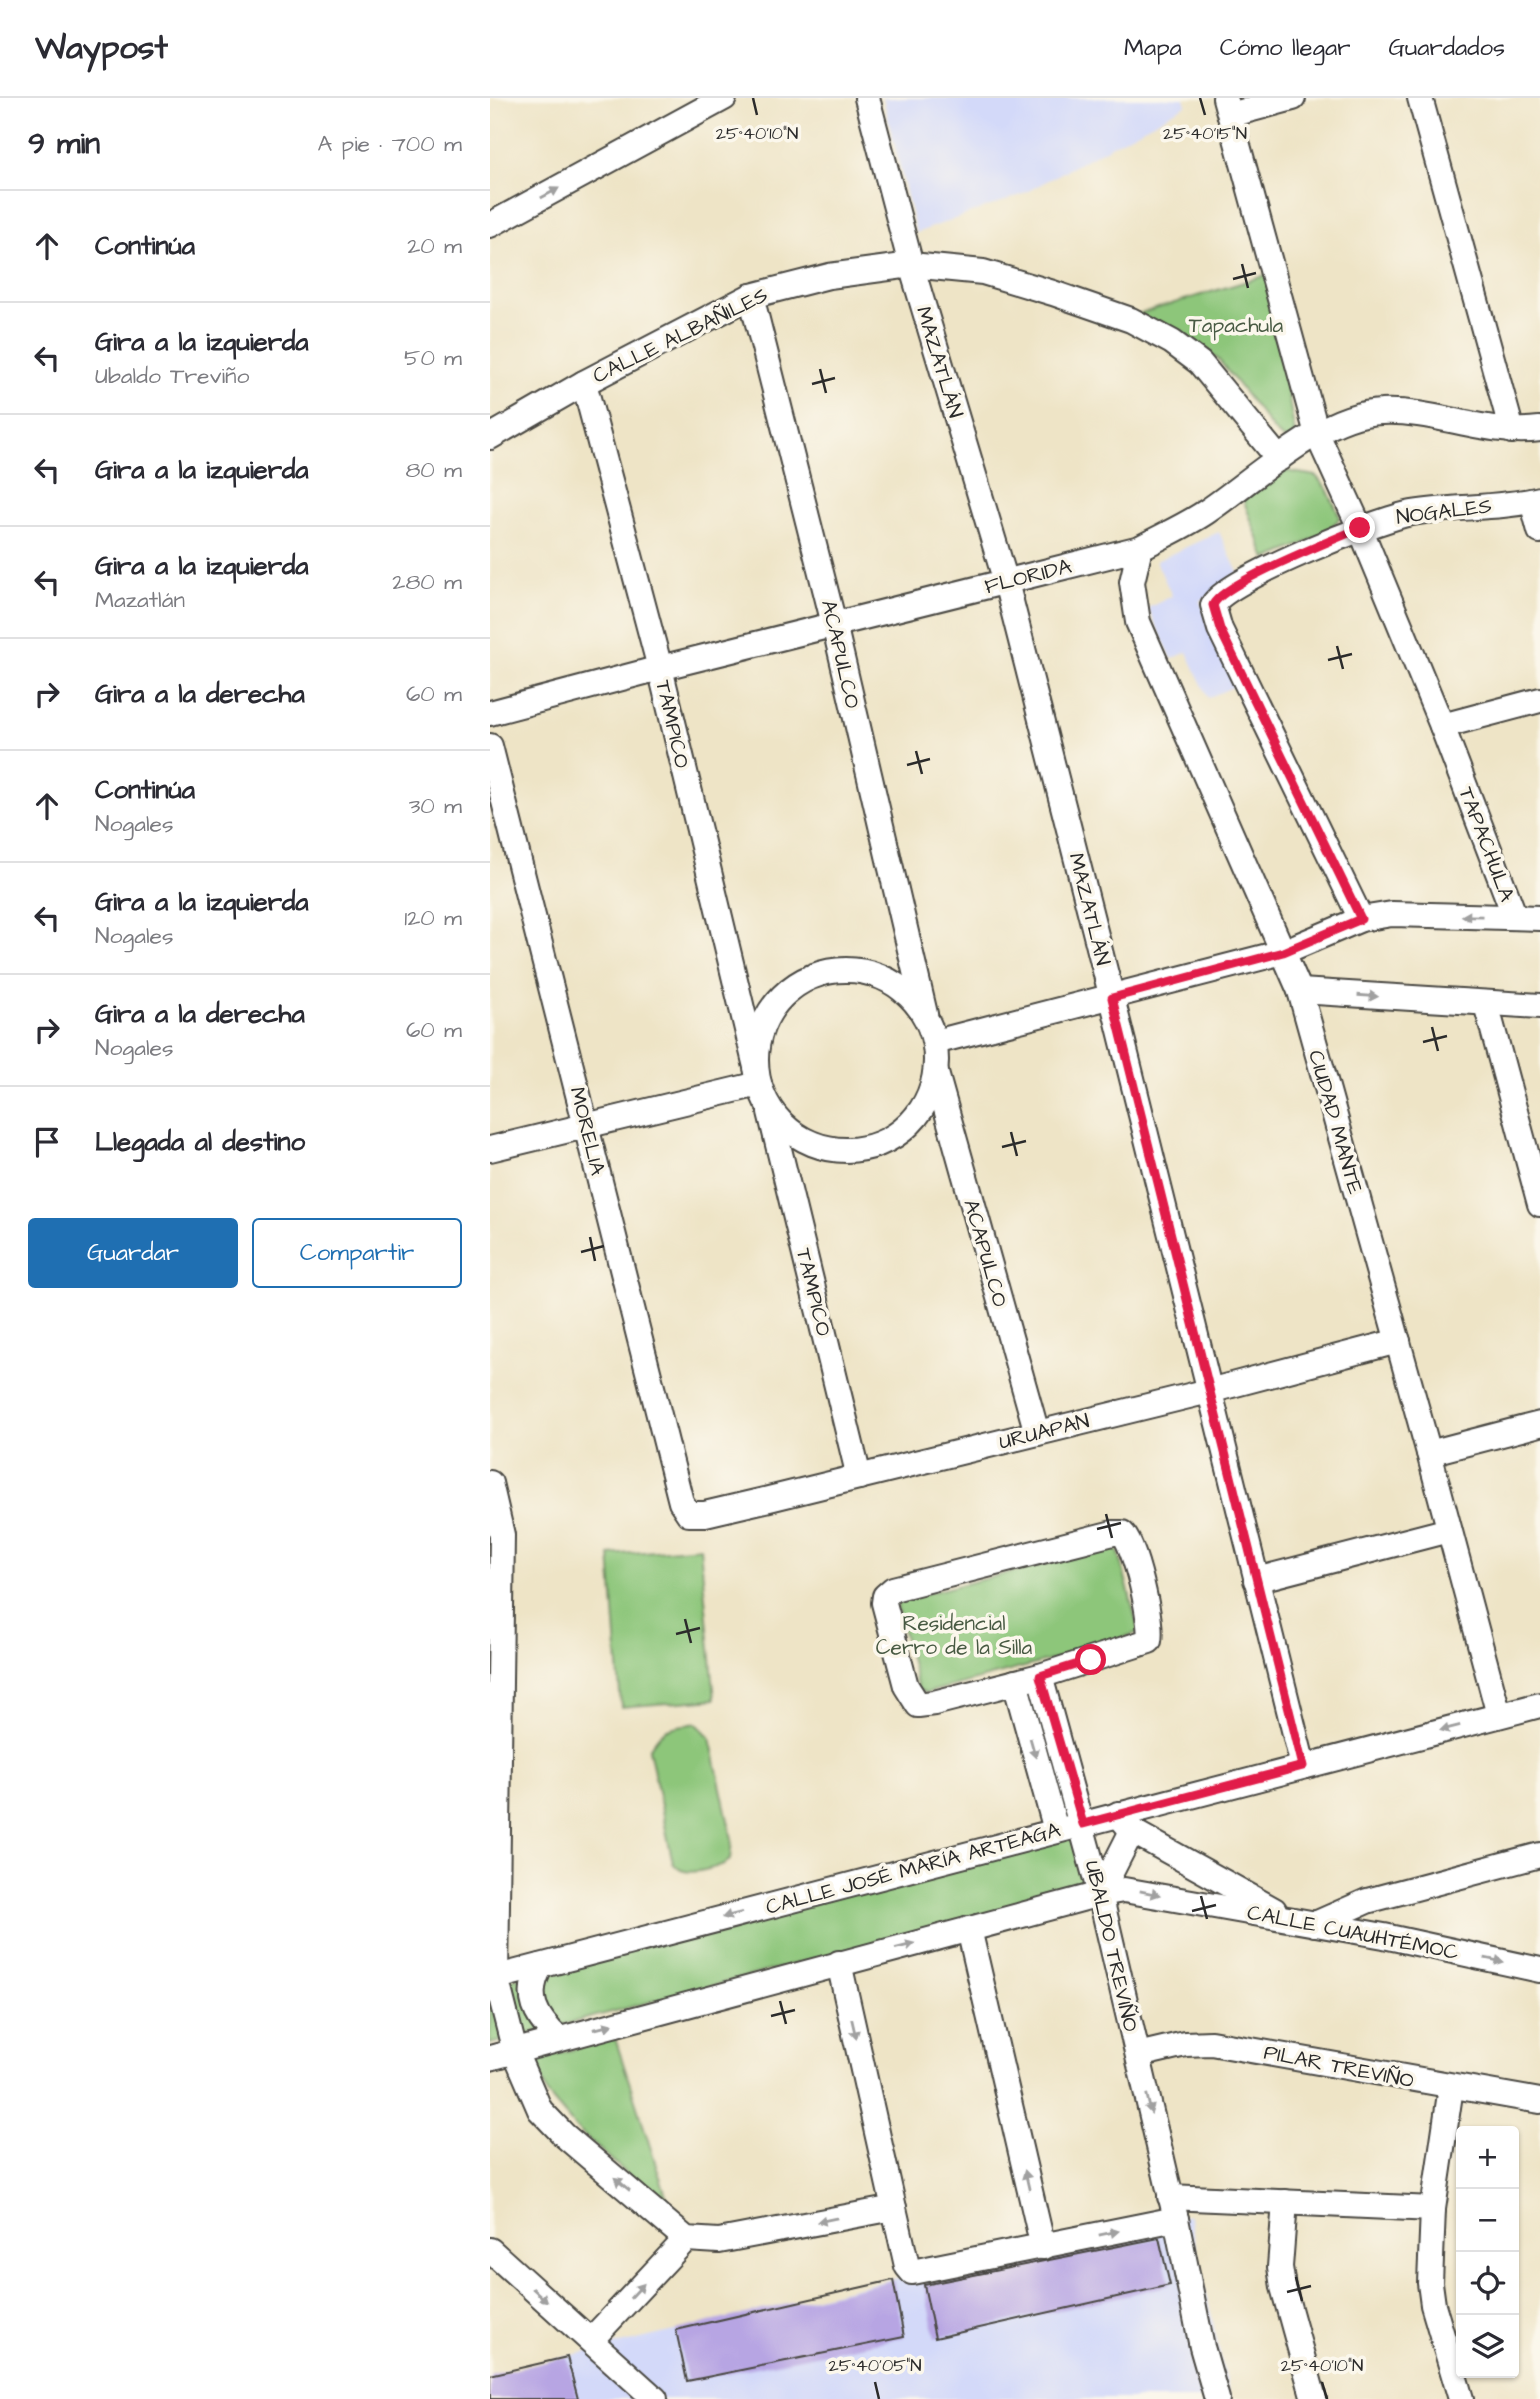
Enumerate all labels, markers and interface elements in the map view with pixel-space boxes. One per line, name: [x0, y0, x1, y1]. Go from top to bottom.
text: Waypost: [35, 25, 168, 71]
text: Mapa: [1124, 31, 1182, 65]
text: Cómo llegar: [1220, 31, 1350, 65]
text: Guardados: [1388, 31, 1505, 65]
text: 25°40'10"N: [716, 121, 798, 146]
text: 25°40'15"N: [1163, 121, 1247, 146]
text: 9 min: [28, 123, 100, 165]
text: A pie · 700 m: [317, 128, 462, 160]
one-way arrow: [540, 187, 560, 199]
icon: ahead: [28, 227, 66, 265]
text: Continúa: [95, 228, 195, 264]
text: 20 m: [407, 230, 462, 262]
street label: CALLE ALBAÑILES: [588, 280, 773, 390]
street label: MAZATLÁN: [909, 303, 970, 421]
park label: Tapachula: [1189, 311, 1284, 341]
text: Gira a la izquierda: [95, 324, 309, 360]
icon: left: [28, 339, 66, 377]
text: 50 m: [404, 342, 462, 374]
text: Ubaldo Treviño: [95, 360, 249, 392]
icon: left: [28, 451, 66, 489]
text: Gira a la izquierda: [95, 452, 309, 488]
text: 80 m: [405, 454, 462, 486]
street label: NOGALES: [1395, 491, 1493, 532]
route end: [1344, 512, 1375, 543]
text: Gira a la izquierda: [95, 548, 309, 584]
street label: FLORIDA: [982, 552, 1075, 601]
icon: left: [28, 563, 66, 601]
text: 280 m: [392, 566, 462, 598]
text: Mazatlán: [95, 584, 185, 616]
street label: ACAPULCO: [814, 597, 867, 711]
icon: right: [28, 675, 66, 713]
text: Gira a la derecha: [95, 676, 305, 712]
street label: TAMPICO: [648, 677, 697, 771]
text: 60 m: [406, 678, 462, 710]
text: Continúa: [95, 772, 195, 808]
street label: TAPACHULA: [1451, 783, 1522, 906]
icon: ahead: [28, 787, 66, 825]
text: 30 m: [409, 790, 462, 822]
text: Nogales: [95, 808, 174, 840]
street label: MAZATLÁN: [1062, 850, 1117, 968]
text: Gira a la izquierda: [95, 884, 309, 920]
icon: left: [28, 899, 66, 937]
text: 120 m: [404, 902, 462, 934]
one-way arrow: [1461, 910, 1483, 922]
text: Nogales: [95, 920, 174, 952]
one-way arrow: [1357, 991, 1379, 1002]
text: Gira a la derecha: [95, 996, 305, 1032]
icon: right: [28, 1011, 66, 1049]
text: 60 m: [406, 1014, 462, 1046]
text: Nogales: [95, 1032, 174, 1064]
street label: CIUDAD MANTE: [1301, 1047, 1370, 1198]
street label: MORELIA: [563, 1084, 613, 1179]
icon: arrive: [28, 1123, 66, 1161]
text: Llegada al destino: [95, 1124, 305, 1160]
street label: ACAPULCO: [956, 1196, 1015, 1310]
button: Guardar: [28, 1218, 238, 1288]
button: Compartir: [252, 1218, 462, 1288]
street label: TAMPICO: [789, 1245, 838, 1339]
street label: URUAPAN: [996, 1406, 1092, 1457]
park label: Residencial Cerro de la Silla: [876, 1609, 1033, 1662]
route start: [1075, 1644, 1106, 1675]
one-way arrow: [1439, 1723, 1461, 1734]
one-way arrow: [1029, 1738, 1039, 1759]
street label: CALLE JOSÉ MARÍA ARTEAGA: [763, 1815, 1064, 1922]
street label: UBALDO TREVIÑO: [1078, 1858, 1145, 2035]
one-way arrow: [1139, 1888, 1161, 1899]
street label: CALLE CUAUHTÉMOC: [1245, 1898, 1461, 1967]
one-way arrow: [721, 1910, 743, 1921]
one-way arrow: [894, 1940, 916, 1951]
one-way arrow: [1483, 1955, 1505, 1966]
one-way arrow: [849, 2018, 860, 2040]
one-way arrow: [592, 2021, 614, 2032]
street label: PILAR TREVIÑO: [1262, 2038, 1416, 2095]
one-way arrow: [1144, 2093, 1155, 2115]
map controls: [1456, 2126, 1519, 2378]
button: +: [1456, 2126, 1519, 2189]
one-way arrow: [1022, 2169, 1033, 2191]
one-way arrow: [613, 2177, 630, 2192]
button: −: [1456, 2189, 1519, 2252]
one-way arrow: [816, 2215, 838, 2226]
one-way arrow: [1098, 2227, 1120, 2238]
button: locate: [1456, 2252, 1519, 2315]
one-way arrow: [629, 2283, 645, 2300]
one-way arrow: [531, 2287, 549, 2303]
button: layers: [1456, 2315, 1519, 2378]
text: 25°40'05"N: [828, 2353, 922, 2378]
text: 25°40'10"N: [1281, 2353, 1363, 2378]

